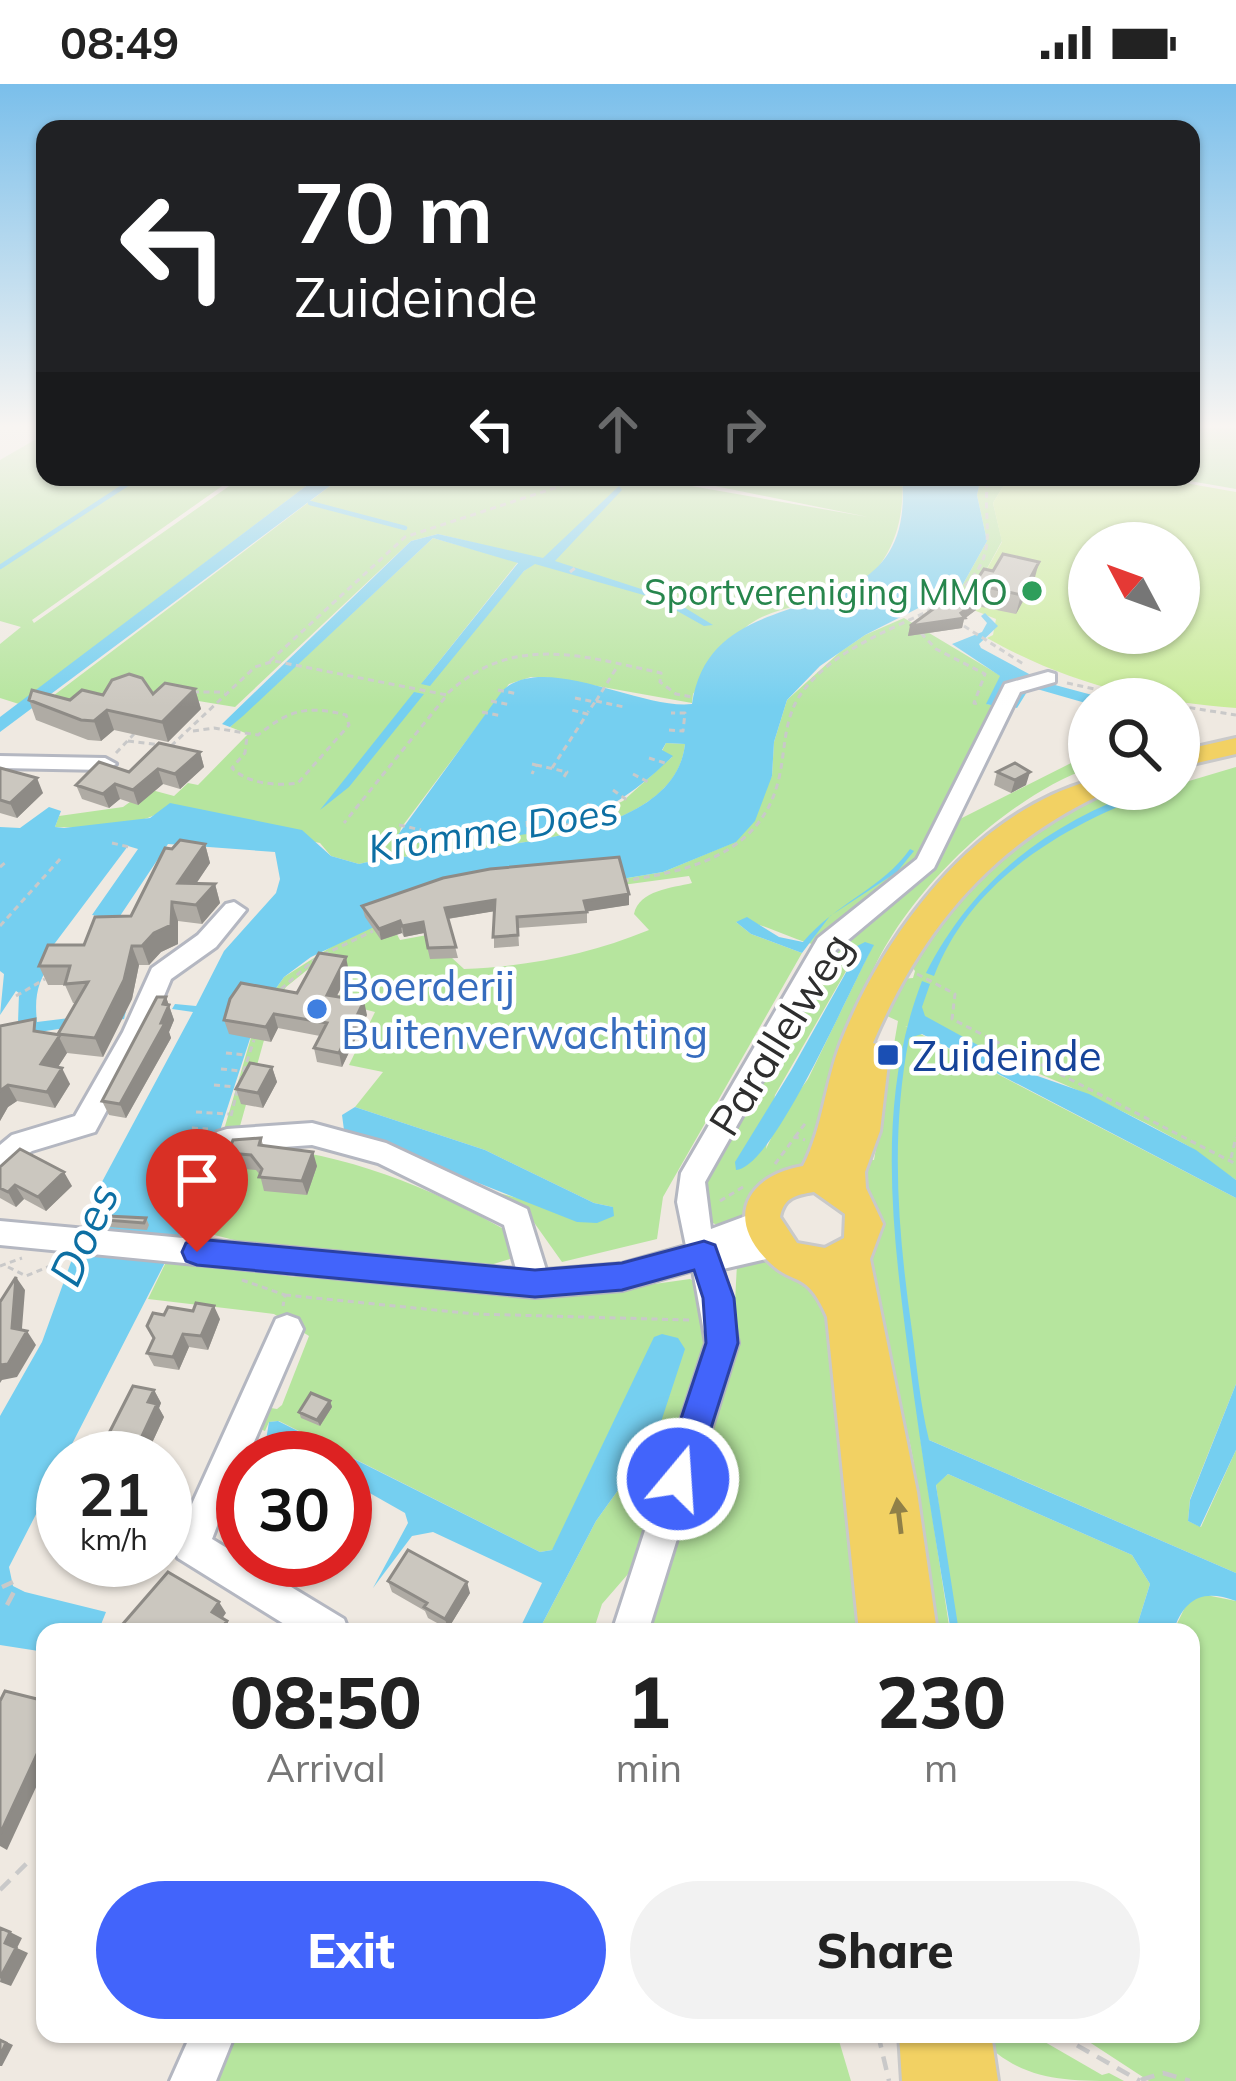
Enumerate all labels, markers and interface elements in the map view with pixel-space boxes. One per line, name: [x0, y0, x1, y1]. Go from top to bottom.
text: 08:49: [60, 14, 179, 70]
text: 70 m: [294, 159, 493, 264]
icon: left: [96, 168, 252, 324]
text: Zuideinde: [294, 263, 538, 331]
icon: left: [459, 396, 525, 462]
icon: ahead: [585, 396, 651, 462]
icon: right: [711, 396, 777, 462]
north arrow: [1068, 522, 1200, 654]
map controls: [1068, 522, 1200, 810]
place label: Sportvereniging MMO: [644, 569, 1008, 614]
marker: Sportvereniging MMO: [1019, 578, 1045, 604]
button: search: [1068, 678, 1200, 810]
water label: Kromme Does: [364, 785, 622, 873]
street label: Parallelweg: [697, 923, 863, 1145]
place label: Boerderij Buitenverwachting: [341, 959, 708, 1060]
marker: Boerderij Buitenverwachting: [304, 996, 330, 1022]
place label: Zuideinde: [912, 1029, 1102, 1082]
marker: Zuideinde: [875, 1042, 901, 1068]
pin: [146, 1129, 248, 1252]
icon: arrive: [164, 1147, 230, 1213]
water label: Does: [36, 1174, 130, 1294]
position arrow: [615, 1416, 741, 1542]
speed limit sign: 30: [216, 1431, 372, 1587]
text: 21: [78, 1456, 150, 1531]
one-way arrow: [890, 1497, 909, 1534]
text: km/h: [80, 1520, 148, 1558]
text: 08:50: [230, 1656, 422, 1746]
text: 1: [627, 1656, 671, 1746]
text: 230: [876, 1656, 1006, 1746]
text: Arrival: [266, 1743, 386, 1792]
text: min: [616, 1743, 682, 1792]
text: m: [924, 1743, 958, 1792]
button: Exit: [96, 1881, 606, 2019]
button: Share: [630, 1881, 1140, 2019]

